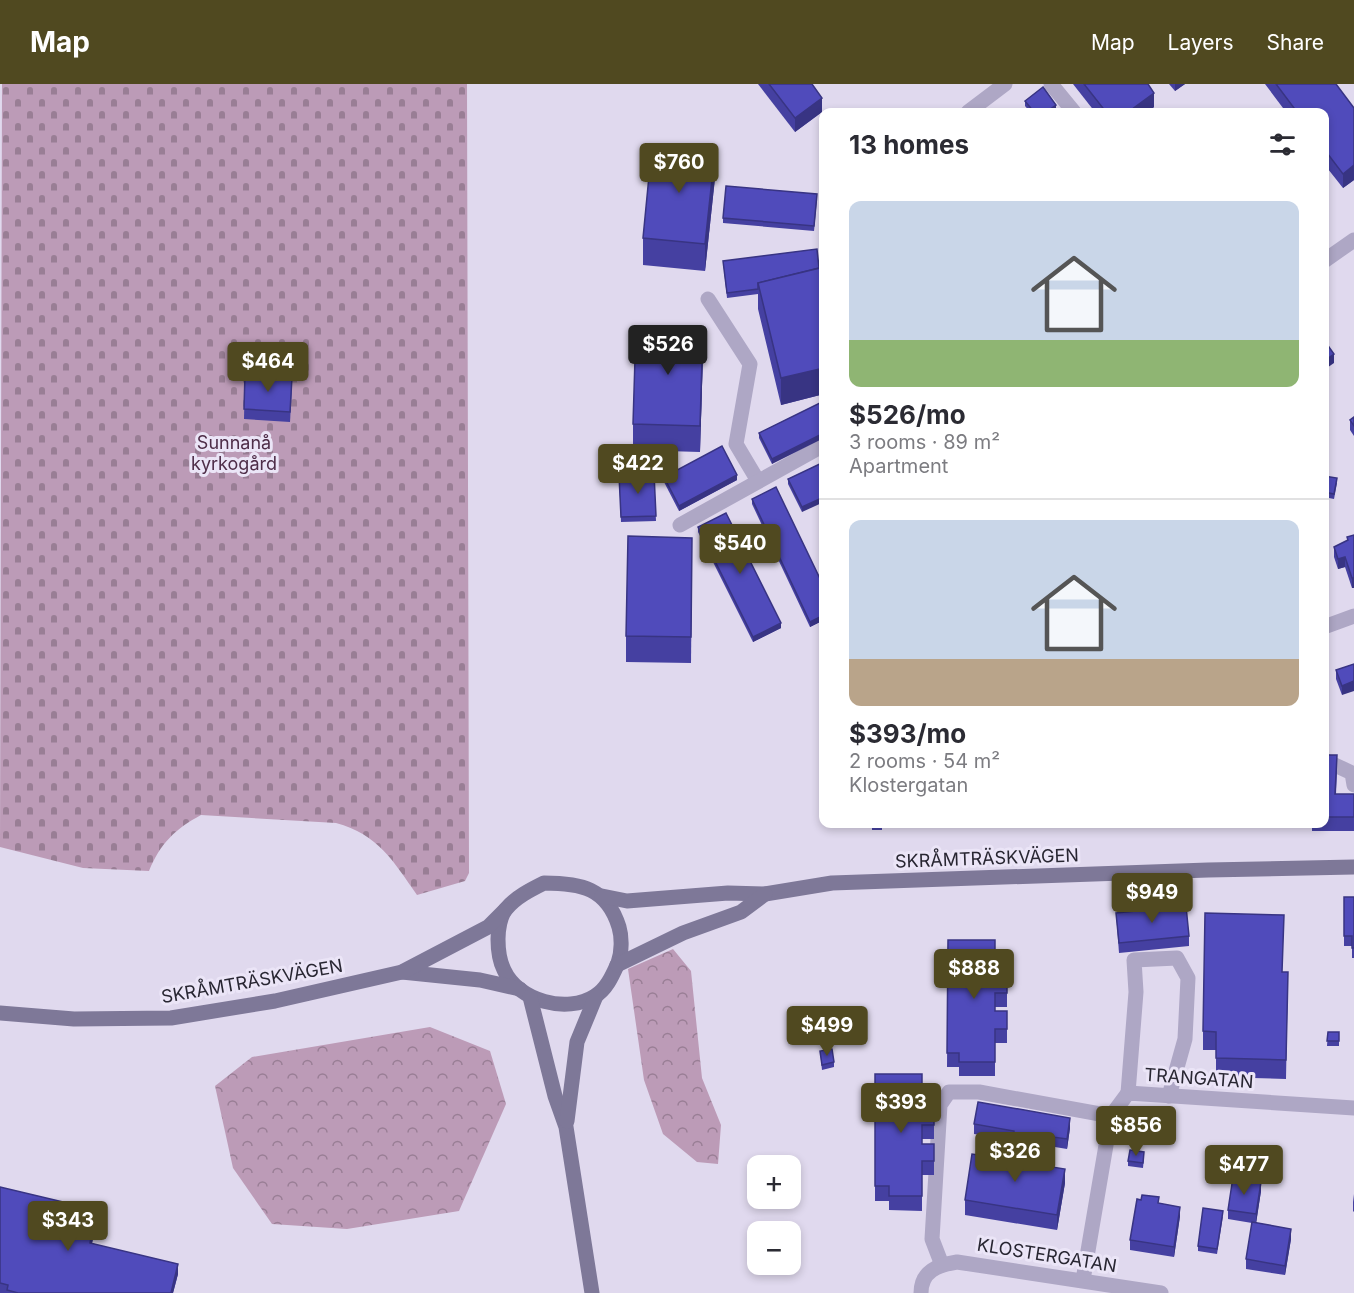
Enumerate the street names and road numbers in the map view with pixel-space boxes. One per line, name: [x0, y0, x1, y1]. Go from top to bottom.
street label: SKRÅMTRÄSKVÄGEN: [895, 842, 1079, 872]
street label: SKRÅMTRÄSKVÄGEN: [159, 953, 344, 1007]
street label: TRANGATAN: [1144, 1064, 1254, 1092]
street label: KLOSTERGATAN: [976, 1234, 1118, 1276]

